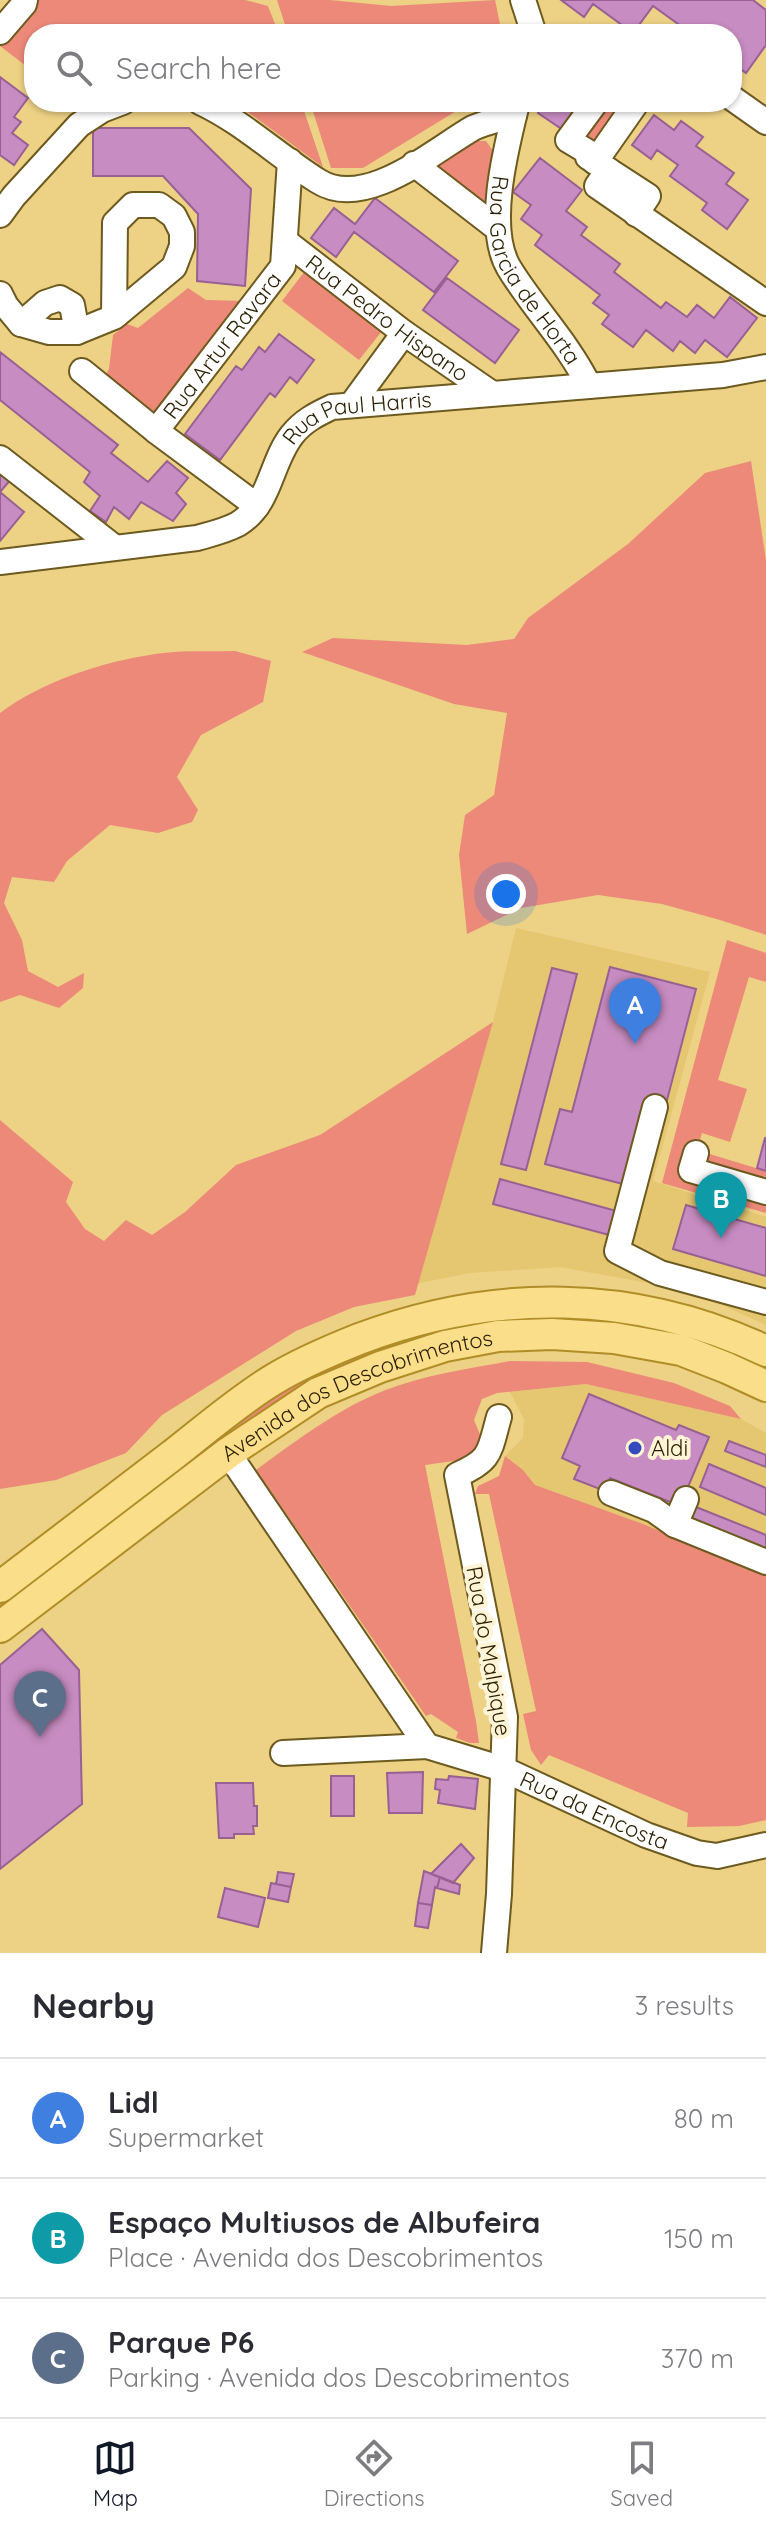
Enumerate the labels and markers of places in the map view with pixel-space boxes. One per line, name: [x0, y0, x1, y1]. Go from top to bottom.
pin: A: [609, 978, 661, 1044]
pin: B: [695, 1172, 747, 1238]
place label: Aldi: [651, 1434, 688, 1462]
marker: Aldi: [626, 1439, 644, 1457]
pin: C: [14, 1671, 66, 1737]

